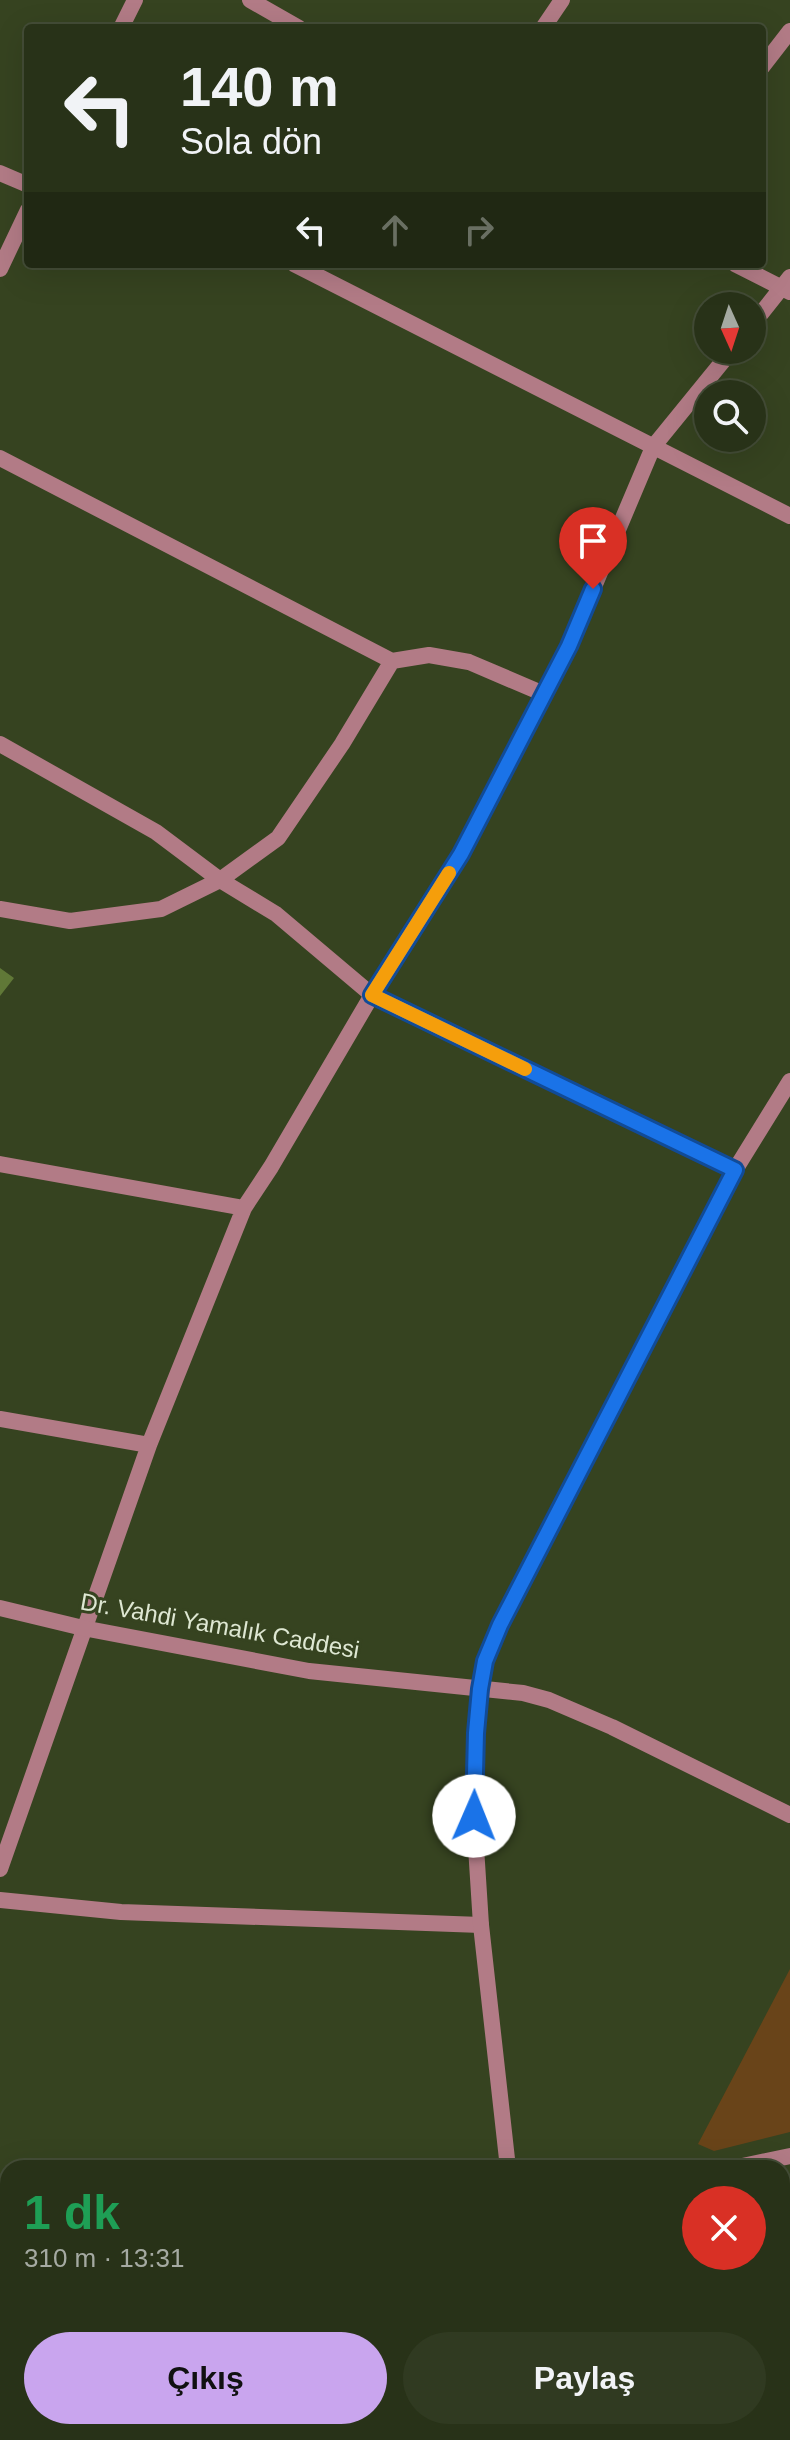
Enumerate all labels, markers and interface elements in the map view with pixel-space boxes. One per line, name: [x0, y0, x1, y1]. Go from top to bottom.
text: 140 m: [180, 55, 339, 118]
icon: left: [48, 56, 152, 160]
text: Sola dön: [180, 121, 322, 162]
icon: left: [289, 208, 333, 252]
icon: ahead: [373, 208, 417, 252]
icon: right: [457, 208, 501, 252]
north arrow: [694, 292, 766, 364]
map controls: [694, 292, 766, 452]
button: search: [694, 380, 766, 452]
pin: [559, 507, 627, 589]
icon: arrive: [571, 519, 615, 563]
street label: Dr. Vahdi Yamalık Caddesi: [78, 1588, 362, 1663]
position arrow: [432, 1774, 516, 1858]
text: 1 dk: [24, 2186, 120, 2239]
button: close: [682, 2186, 766, 2270]
text: 310 m · 13:31: [24, 2243, 184, 2273]
button: Çıkış: [24, 2332, 387, 2424]
button: Paylaş: [403, 2332, 766, 2424]

